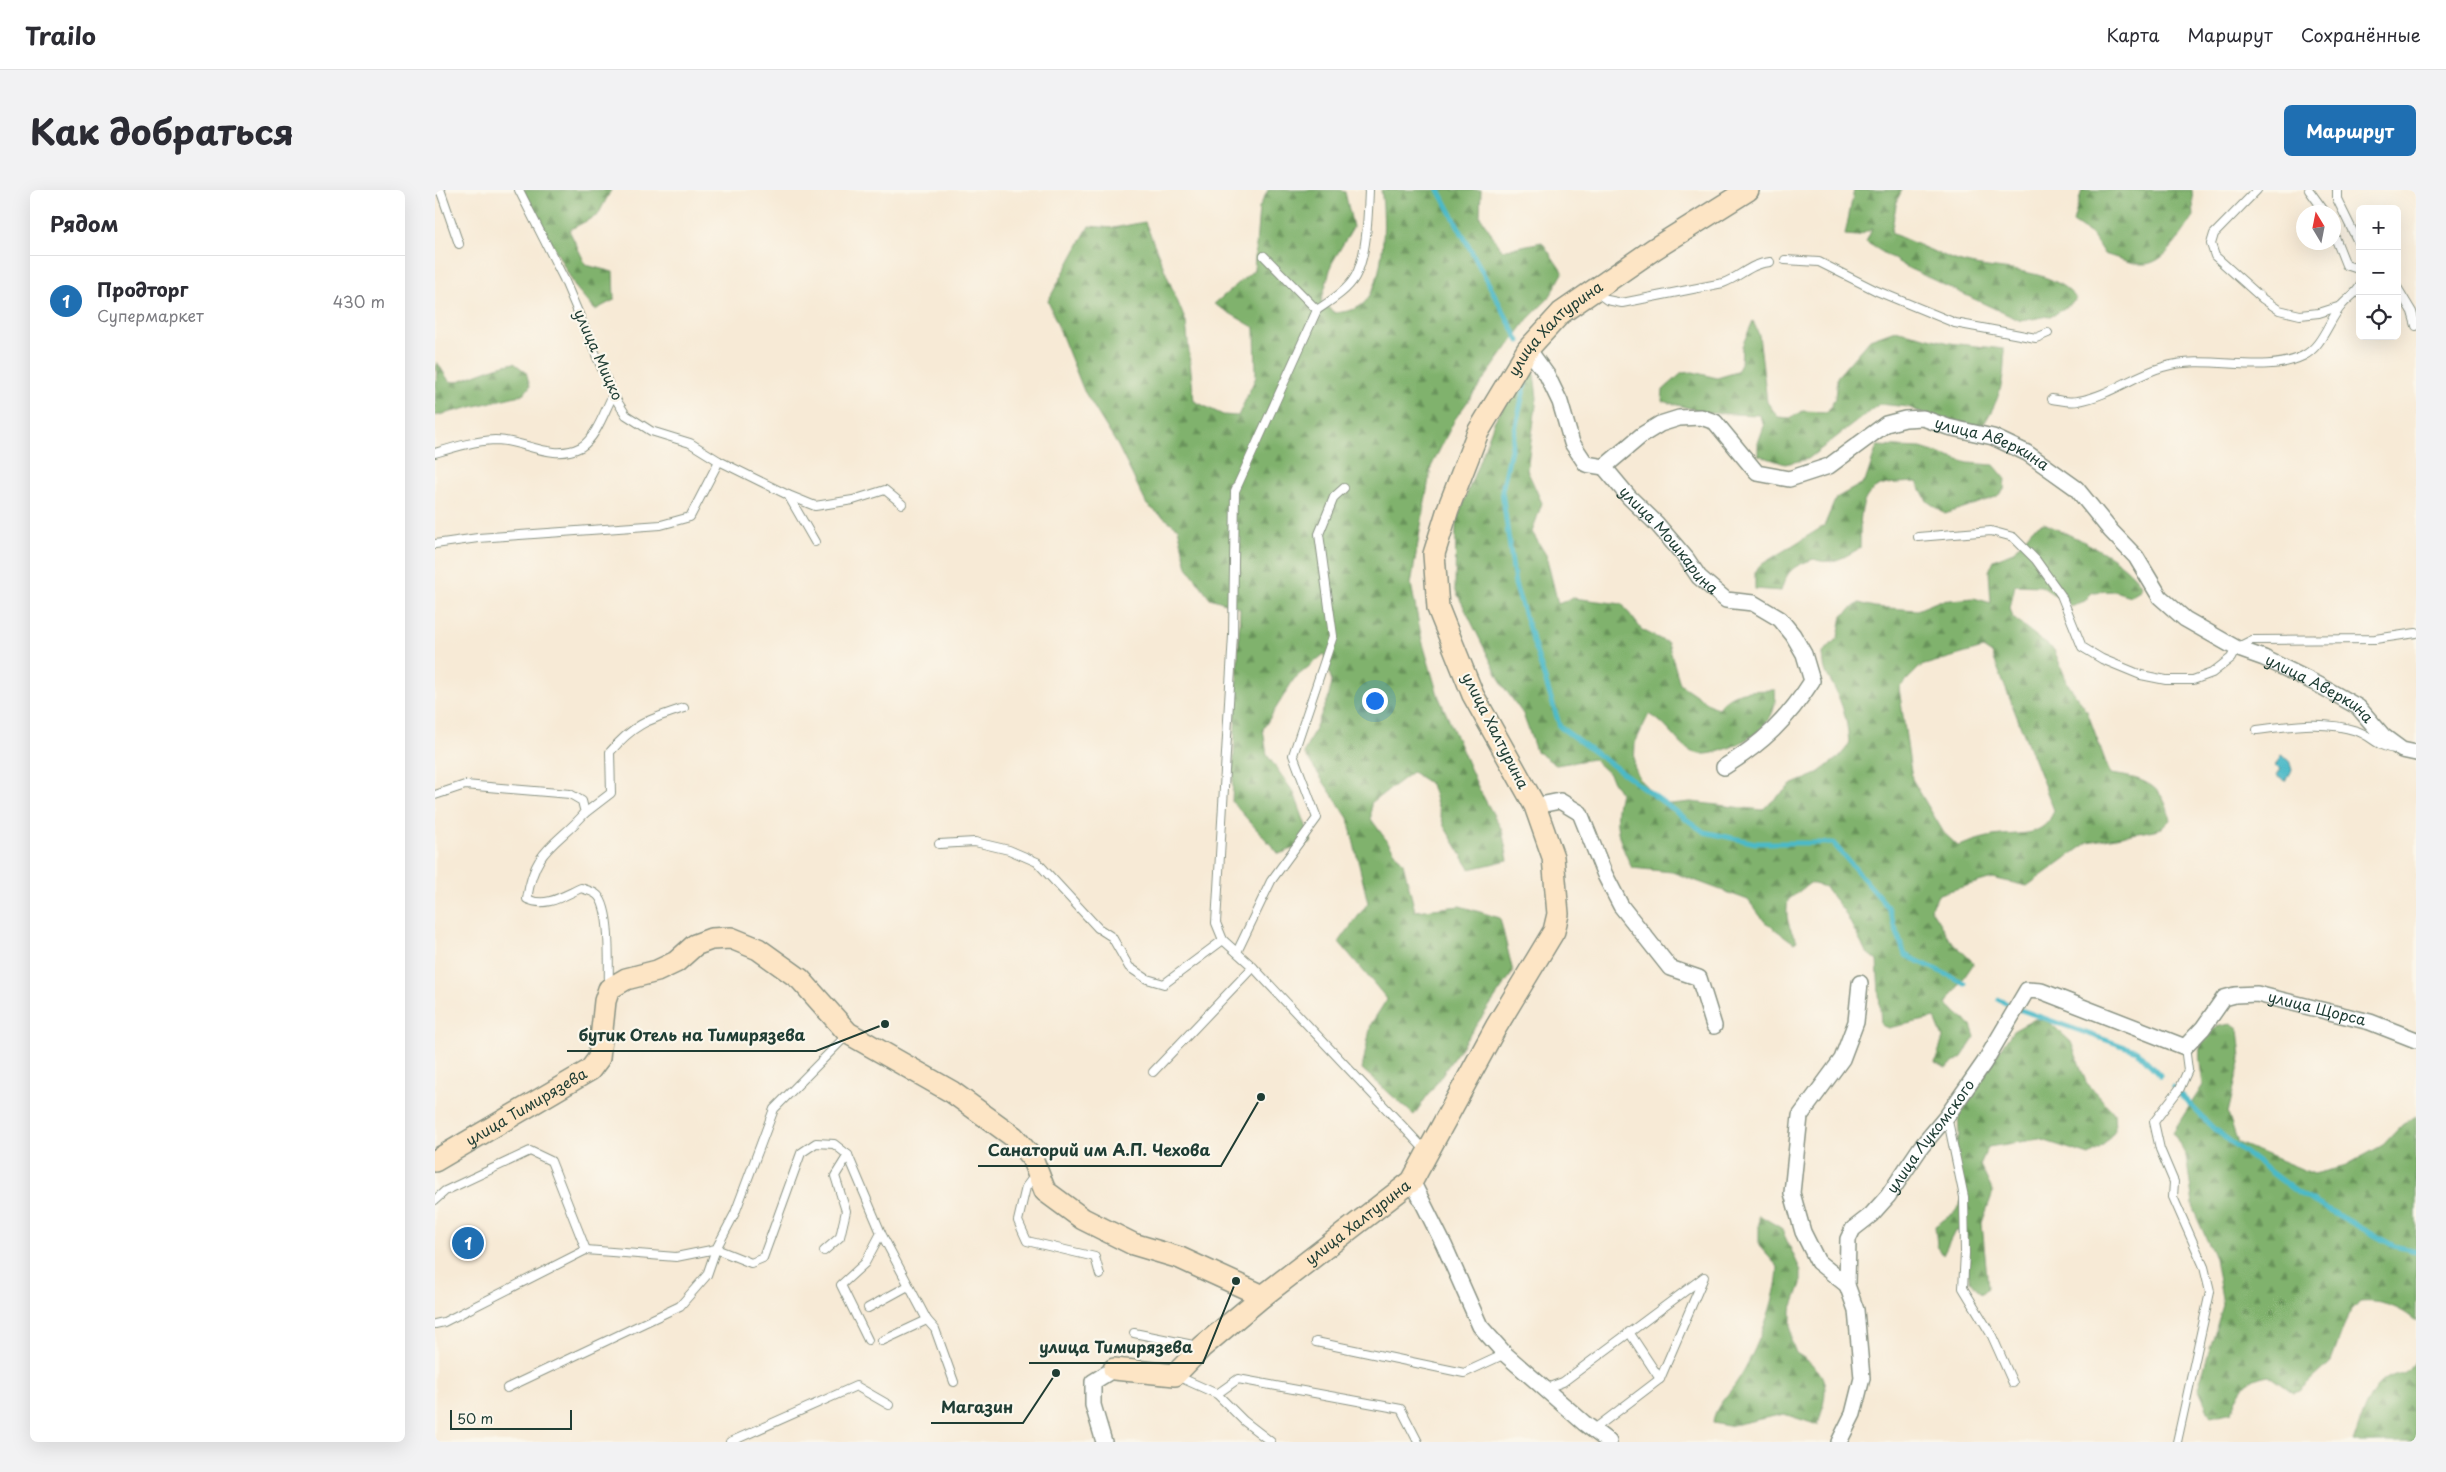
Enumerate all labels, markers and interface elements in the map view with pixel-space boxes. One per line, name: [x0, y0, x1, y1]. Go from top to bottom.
text: Trailo: [25, 17, 96, 53]
text: Карта: [2107, 21, 2159, 48]
text: Маршрут: [2187, 21, 2273, 48]
text: Сохранённые: [2301, 21, 2421, 48]
text: Как добраться: [30, 104, 294, 157]
button: Маршрут: [2284, 105, 2416, 156]
north arrow: [2296, 205, 2341, 250]
map controls: [2356, 205, 2401, 340]
button: +: [2356, 205, 2401, 250]
text: Рядом: [50, 207, 118, 239]
button: −: [2356, 250, 2401, 295]
street label: улица Халтурина: [1501, 274, 1607, 380]
text: Продторг: [97, 275, 188, 303]
text: 1: [62, 289, 70, 313]
text: 430 m: [333, 289, 385, 313]
button: locate: [2356, 295, 2401, 340]
text: Супермаркет: [97, 303, 204, 327]
street label: улица Мицко: [569, 305, 630, 404]
street label: улица Аверкина: [1932, 410, 2055, 476]
street label: улица Мошкарина: [1614, 480, 1725, 599]
street label: улица Аверкина: [2262, 647, 2380, 728]
street label: улица Халтурина: [1457, 668, 1536, 793]
your location: [1362, 688, 1388, 714]
street label: улица Щорса: [2266, 984, 2369, 1031]
callout: бутик Отель на Тимирязева: [567, 1020, 816, 1051]
text: бутик Отель на Тимирязева: [579, 1022, 806, 1046]
street label: улица Тимирязева: [461, 1061, 591, 1151]
street label: улица Лукомского: [1880, 1074, 1979, 1198]
callout: Санаторий им А.П. Чехова: [978, 1135, 1221, 1166]
text: Санаторий им А.П. Чехова: [988, 1137, 1210, 1161]
street label: улица Халтурина: [1299, 1173, 1415, 1270]
pin: 1: [452, 1224, 484, 1262]
callout: улица Тимирязева: [1029, 1332, 1203, 1363]
text: улица Тимирязева: [1039, 1334, 1193, 1358]
callout: Магазин: [931, 1392, 1023, 1423]
text: Магазин: [941, 1394, 1013, 1418]
scale bar: [450, 1407, 573, 1430]
text: 50 m: [457, 1408, 493, 1429]

